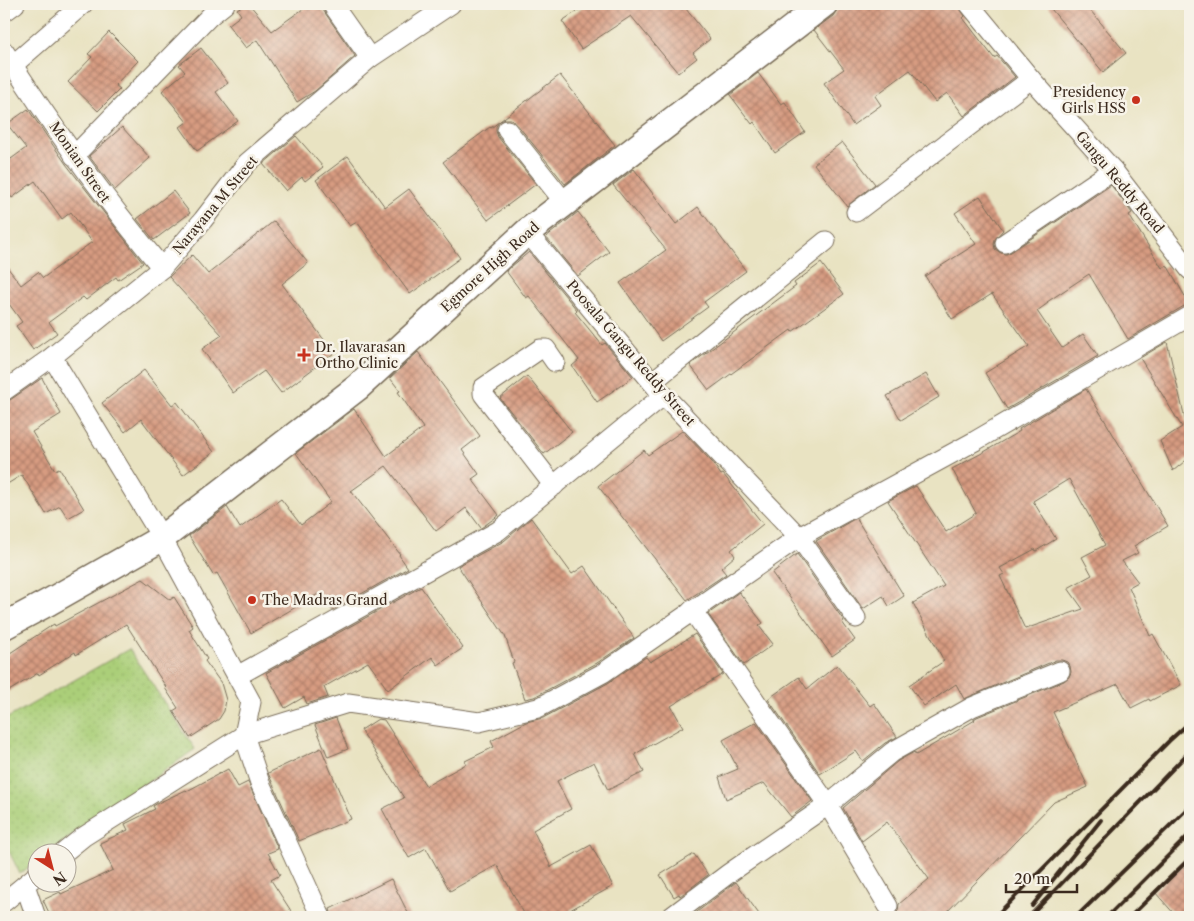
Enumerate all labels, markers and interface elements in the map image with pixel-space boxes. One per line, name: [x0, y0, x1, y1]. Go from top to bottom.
place label: Presidency Girls HSS: [1053, 83, 1126, 117]
marker: Presidency Girls HSS: [1130, 94, 1142, 106]
street label: Monian Street: [45, 118, 115, 206]
street label: Gangu Reddy Road: [1072, 127, 1168, 237]
street label: Narayana M Street: [168, 152, 262, 258]
street label: Egmore High Road: [437, 218, 543, 316]
street label: Poosala Gangu Reddy Street: [563, 276, 699, 430]
place label: Dr. Ilavarasan Ortho Clinic: [315, 338, 406, 372]
marker: Dr. Ilavarasan Ortho Clinic: [297, 348, 311, 362]
place label: The Madras Grand: [262, 591, 388, 609]
marker: The Madras Grand: [246, 594, 258, 606]
north arrow: [28, 844, 78, 894]
scale bar: [1006, 861, 1078, 893]
text: N: [49, 868, 70, 889]
text: 20 m: [1014, 869, 1050, 888]

